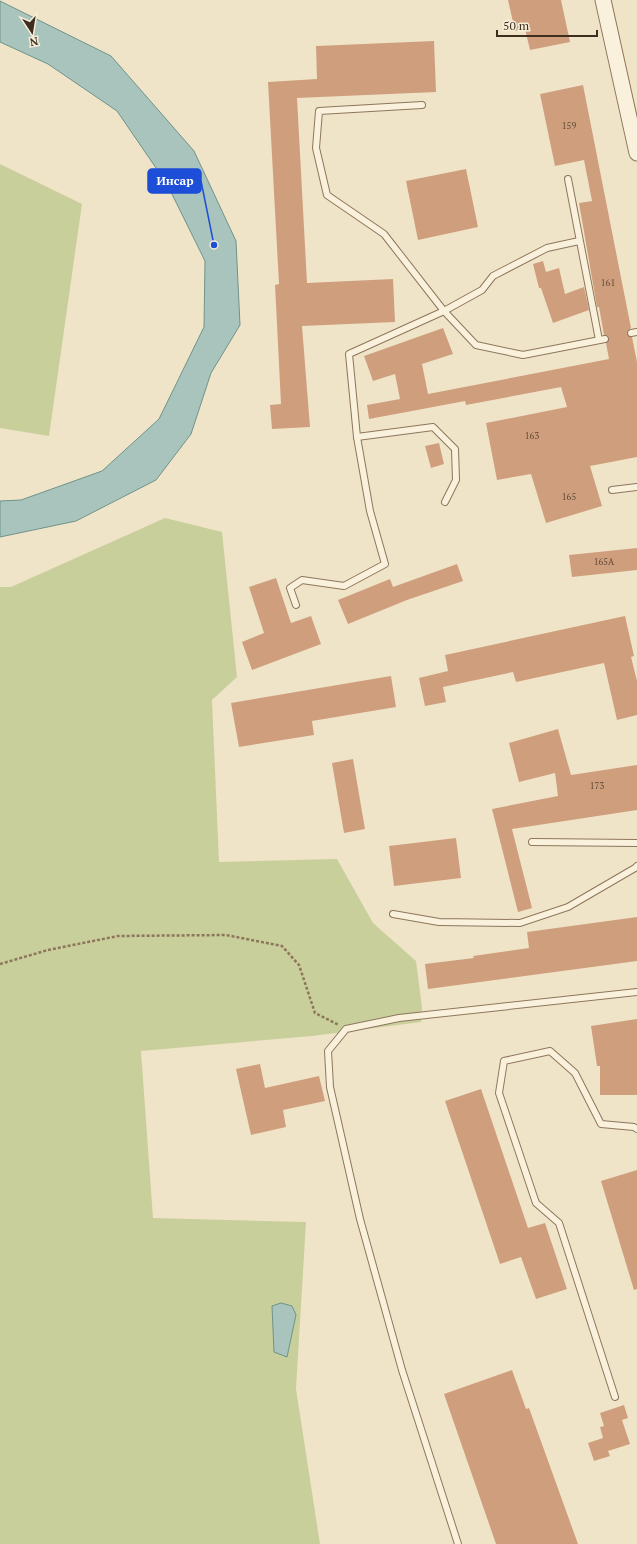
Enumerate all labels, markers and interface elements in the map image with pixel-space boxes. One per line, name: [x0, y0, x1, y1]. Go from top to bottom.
north arrow: [12, 12, 52, 52]
scale bar: [497, 12, 597, 38]
text: 50 m: [503, 18, 530, 33]
text: N: [28, 34, 40, 50]
house number: 159: [562, 120, 576, 132]
callout: Инсар: [148, 169, 201, 193]
text: Инсар: [156, 173, 194, 188]
house number: 161: [601, 277, 615, 289]
house number: 163: [525, 430, 539, 442]
house number: 165: [562, 491, 576, 503]
house number: 165А: [594, 556, 615, 568]
house number: 173: [590, 780, 604, 792]

